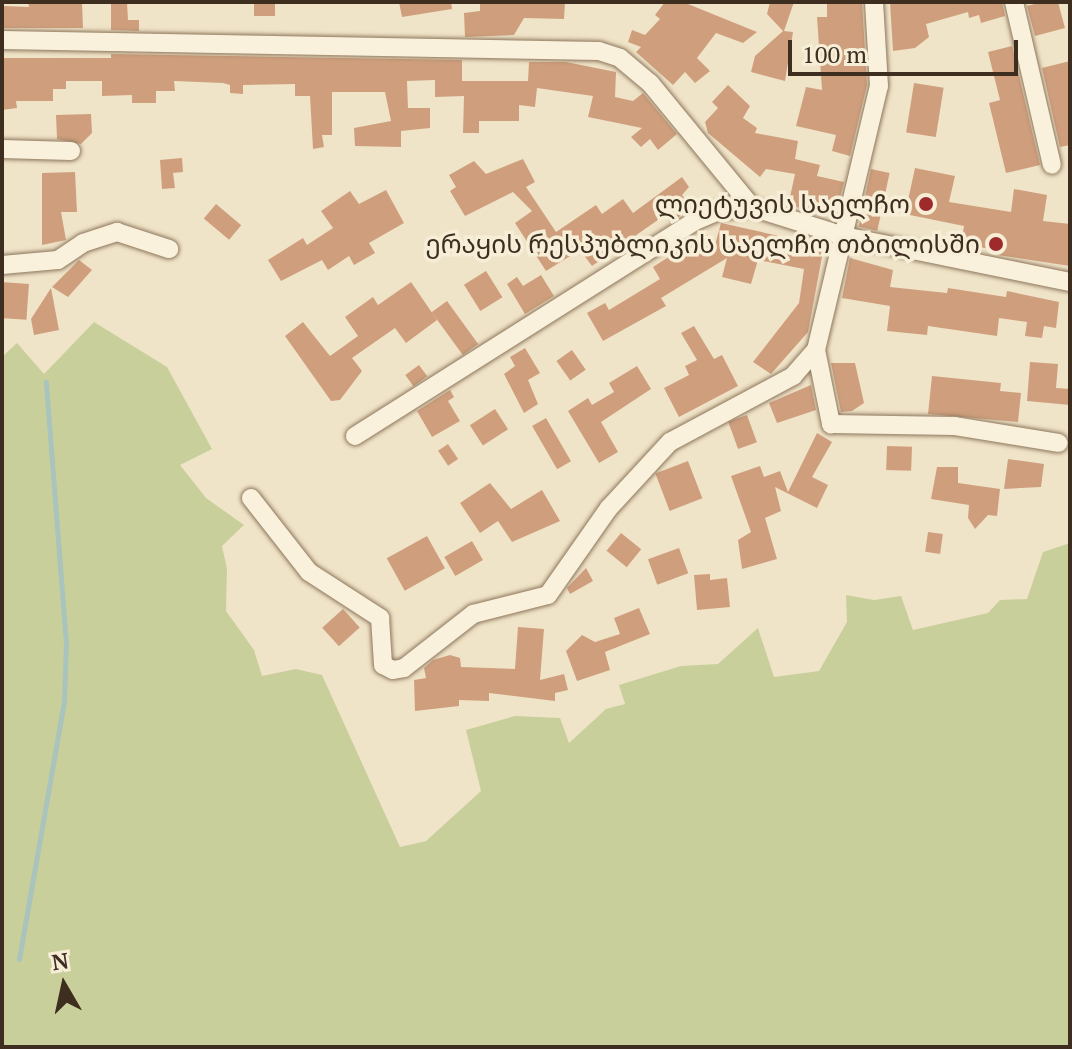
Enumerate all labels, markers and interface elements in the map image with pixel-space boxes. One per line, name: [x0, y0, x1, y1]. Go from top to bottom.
scale bar: [792, 24, 1022, 74]
text: 100 m: [802, 38, 867, 70]
place label: ლიეტუვის საელჩო: [655, 188, 910, 220]
marker: ლიეტუვის საელჩო: [917, 195, 935, 213]
place label: ერაყის რესპუბლიკის საელჩო თბილისში: [425, 228, 980, 260]
marker: ერაყის რესპუბლიკის საელჩო თბილისში: [987, 235, 1005, 253]
north arrow: [24, 945, 104, 1025]
text: N: [50, 945, 71, 976]

